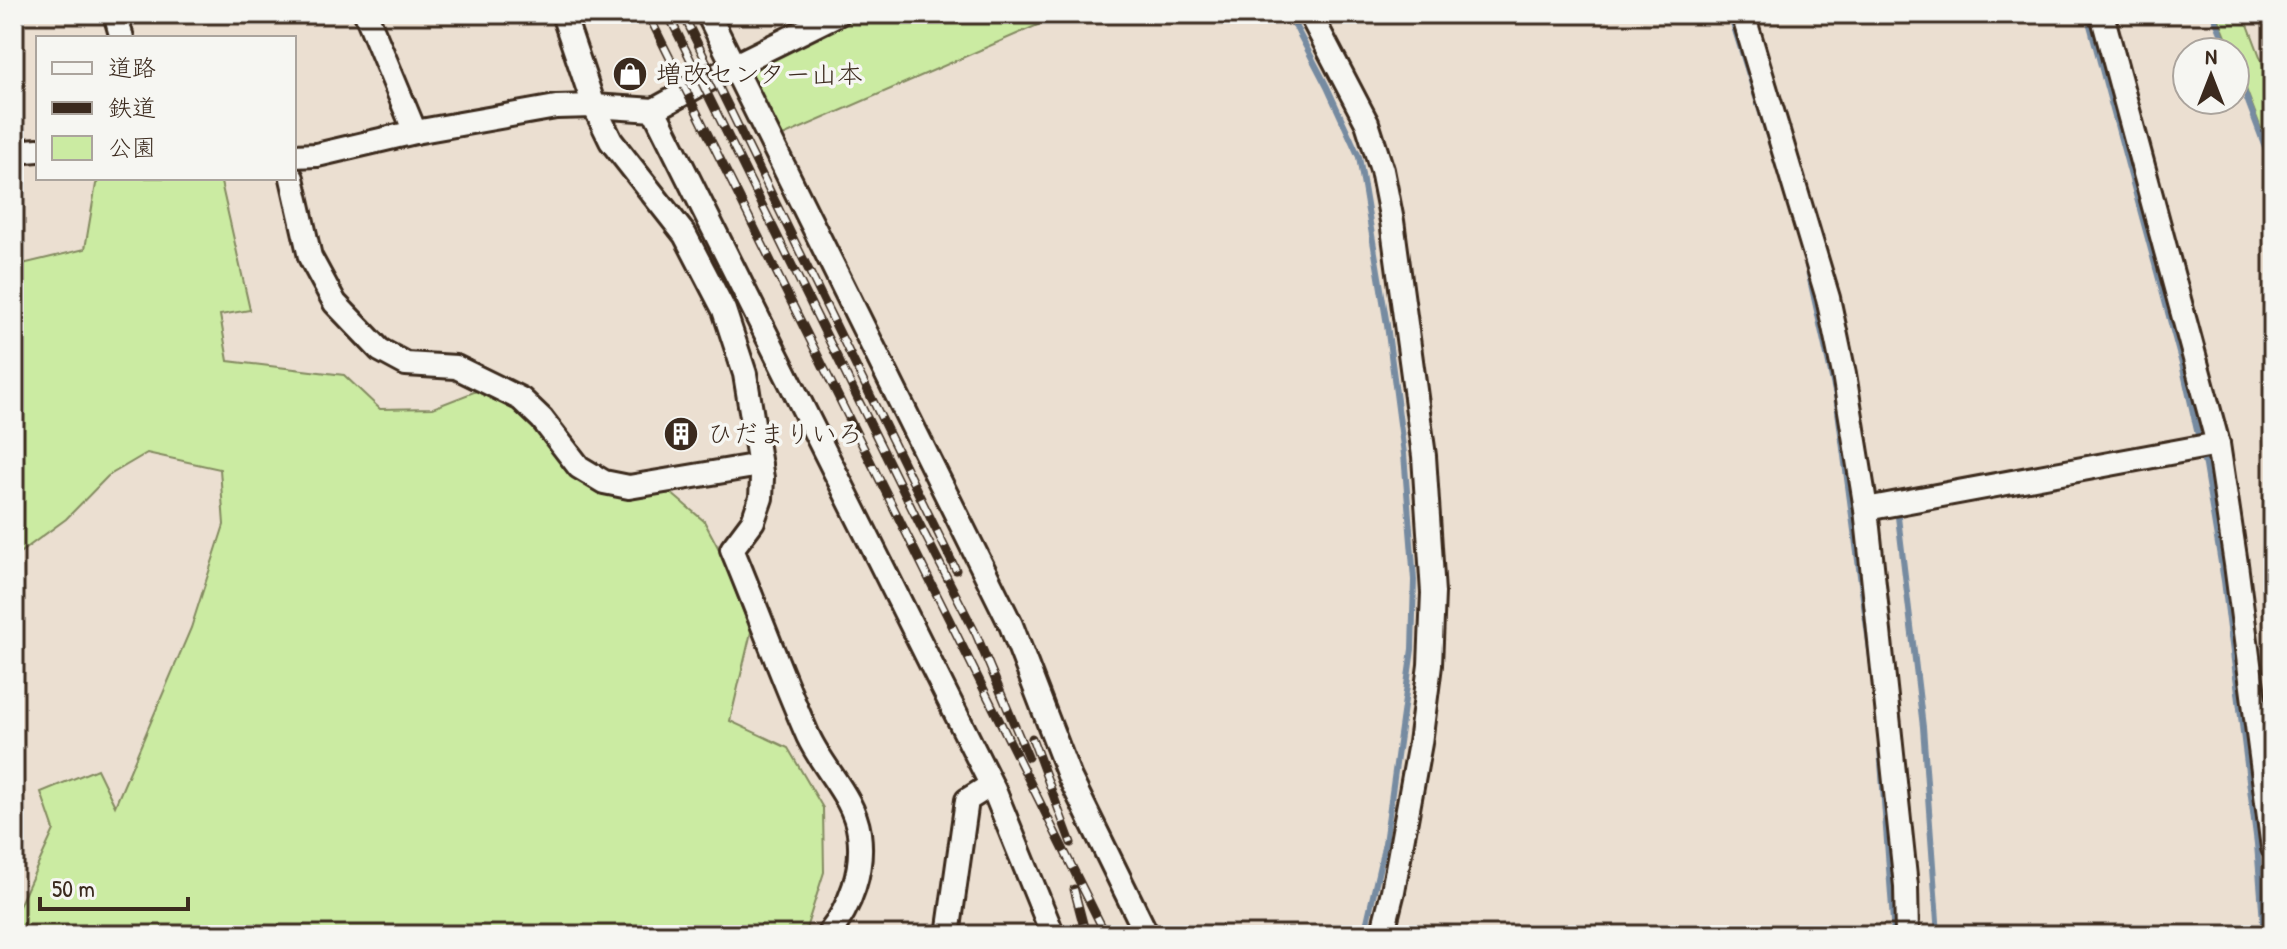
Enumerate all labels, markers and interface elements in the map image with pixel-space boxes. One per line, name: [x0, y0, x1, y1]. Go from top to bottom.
legend: [36, 36, 296, 180]
north arrow: [2171, 36, 2251, 116]
text: N: [2205, 41, 2217, 71]
text: 道路: [108, 51, 156, 83]
shop icon: 増改センター山本: [611, 55, 649, 93]
place label: 増改センター山本: [656, 56, 863, 91]
text: 鉄道: [108, 91, 156, 123]
text: 公園: [108, 131, 156, 163]
building icon: ひだまりいろ: [662, 415, 700, 453]
place label: ひだまりいろ: [707, 416, 863, 451]
scale bar: [40, 861, 188, 911]
text: 50 m: [52, 872, 95, 904]

